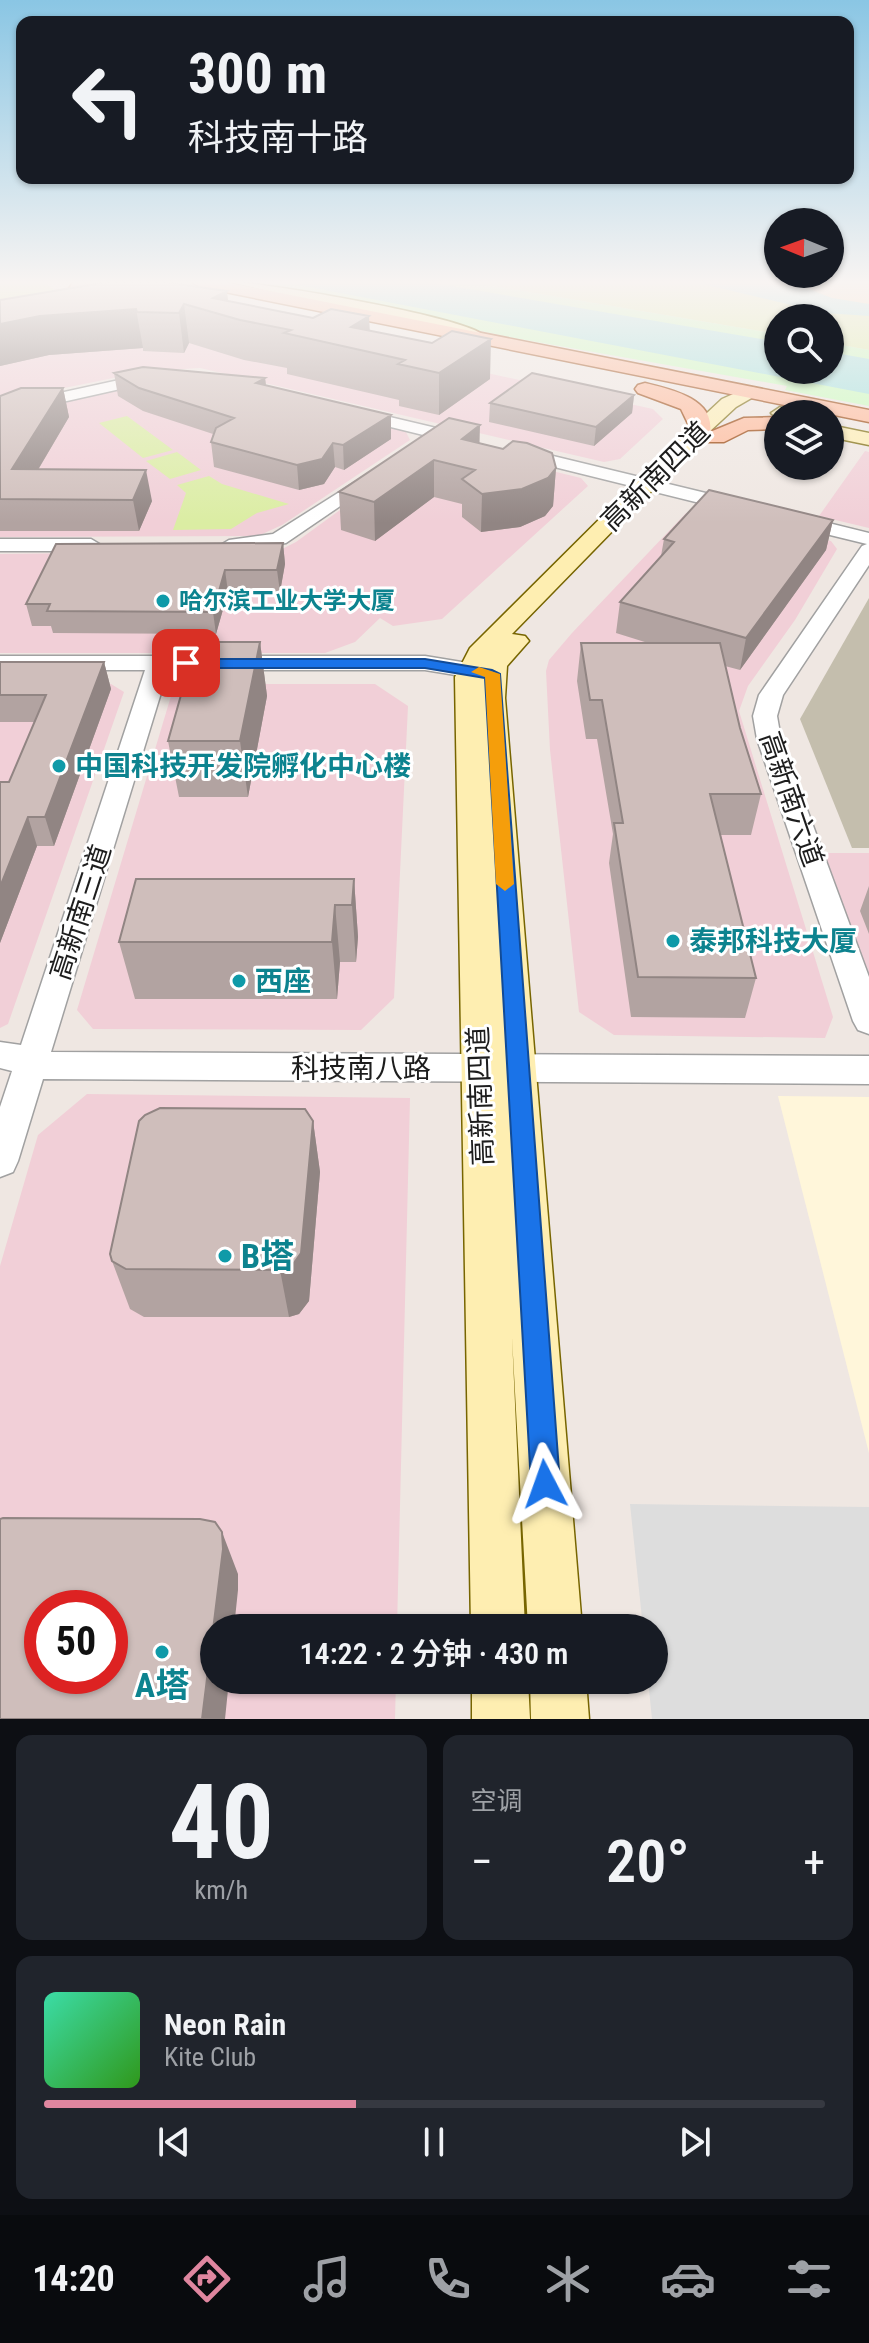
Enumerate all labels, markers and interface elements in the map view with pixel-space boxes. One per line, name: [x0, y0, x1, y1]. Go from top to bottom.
text: 300 m: [188, 41, 327, 107]
icon: left: [56, 48, 160, 152]
text: 科技南十路: [188, 117, 368, 159]
north arrow: [764, 208, 844, 288]
map controls: [764, 208, 844, 480]
button: search: [764, 304, 844, 384]
button: layers: [764, 400, 844, 480]
street label: 高新南四道: [594, 415, 717, 538]
place label: 哈尔滨工业大学大厦: [179, 587, 395, 615]
marker: 哈尔滨工业大学大厦: [154, 592, 172, 610]
pin: [152, 629, 220, 697]
icon: arrive: [164, 641, 208, 685]
street label: 高新南六道: [753, 728, 830, 871]
place label: 中国科技开发院孵化中心楼: [75, 750, 411, 783]
marker: 中国科技开发院孵化中心楼: [50, 757, 68, 775]
street label: 高新南三道: [43, 840, 118, 984]
place label: 泰邦科技大厦: [689, 925, 857, 958]
marker: 泰邦科技大厦: [664, 932, 682, 950]
place label: 西座: [255, 965, 311, 998]
marker: 西座: [230, 972, 248, 990]
street label: 高新南四道: [462, 1025, 499, 1167]
street label: 科技南八路: [291, 1052, 431, 1085]
place label: B塔: [241, 1236, 294, 1276]
marker: B塔: [216, 1247, 234, 1265]
position arrow: [503, 1442, 587, 1526]
speed limit sign: 50: [24, 1590, 128, 1694]
text: 14:22 · 2 分钟 · 430 m: [300, 1636, 568, 1671]
marker: A塔: [153, 1643, 171, 1661]
place label: A塔: [135, 1665, 189, 1705]
text: 40: [169, 1762, 274, 1883]
text: 空调: [471, 1786, 523, 1816]
text: 20°: [606, 1826, 690, 1897]
text: −: [471, 1836, 493, 1888]
text: +: [803, 1836, 825, 1888]
text: km/h: [195, 1875, 248, 1905]
text: Neon Rain: [164, 2007, 286, 2042]
text: Kite Club: [164, 2042, 256, 2072]
icon: previous: [152, 2120, 196, 2164]
icon: pause: [412, 2120, 456, 2164]
icon: next: [673, 2120, 717, 2164]
icon: directions: [179, 2251, 235, 2307]
icon: music: [299, 2251, 355, 2307]
icon: phone: [420, 2251, 476, 2307]
icon: climate: [540, 2251, 596, 2307]
icon: car: [660, 2251, 716, 2307]
icon: filters: [781, 2251, 837, 2307]
text: 14:20: [32, 2258, 115, 2300]

